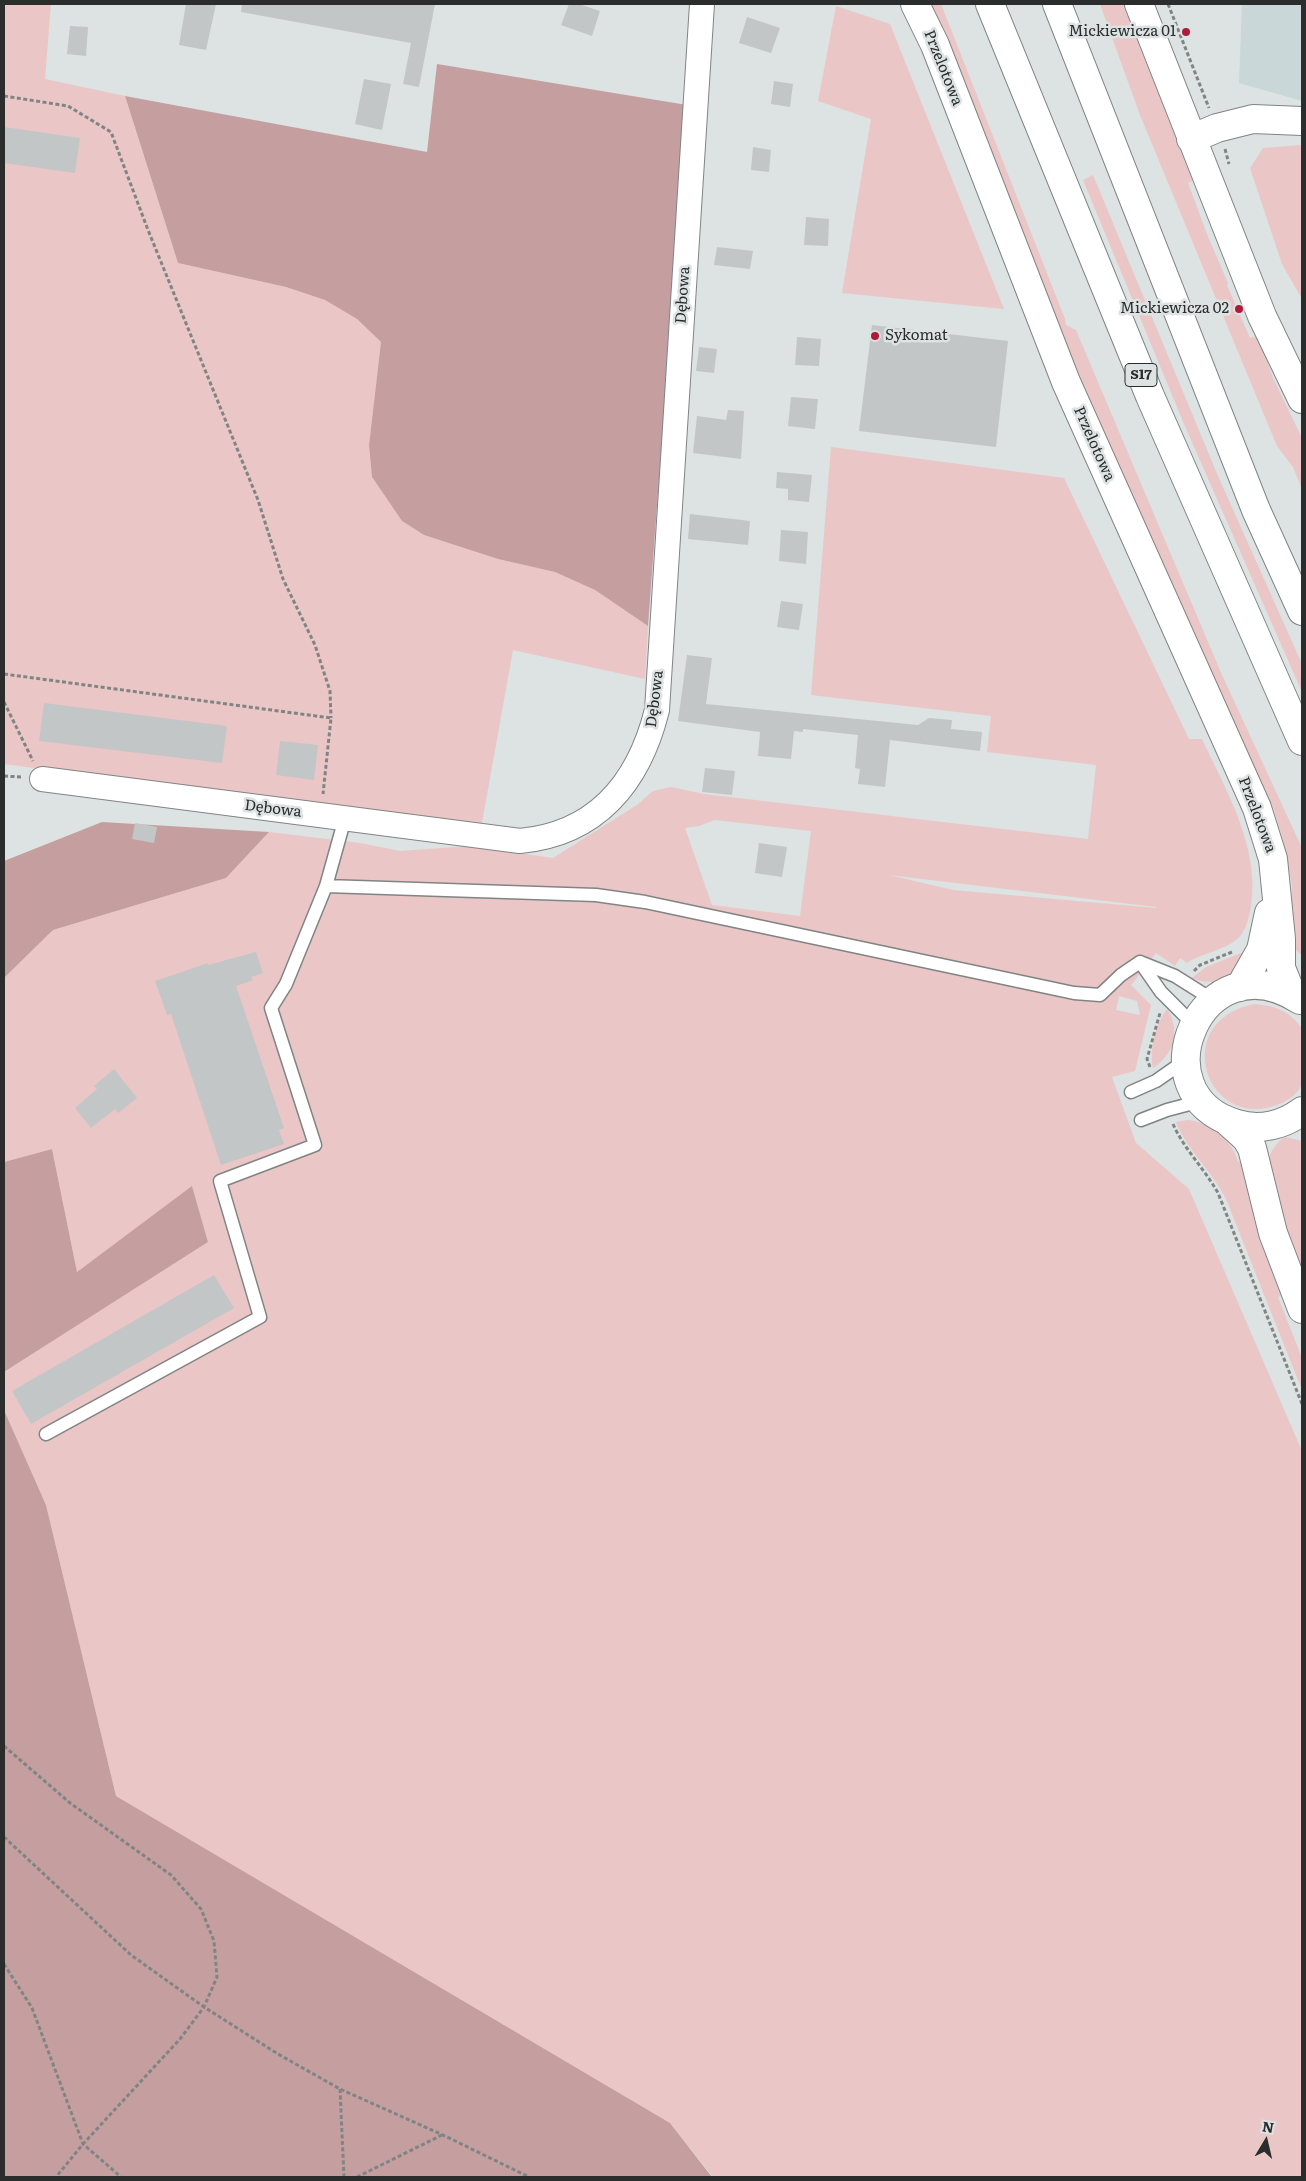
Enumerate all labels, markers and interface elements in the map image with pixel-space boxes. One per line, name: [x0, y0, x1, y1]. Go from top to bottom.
place label: Mickiewicza 01: [1068, 23, 1176, 41]
marker: Mickiewicza 01: [1180, 26, 1192, 38]
street label: Przelotowa: [920, 28, 966, 108]
street label: Dębowa: [672, 266, 694, 324]
place label: Mickiewicza 02: [1120, 300, 1229, 318]
marker: Mickiewicza 02: [1233, 303, 1245, 315]
place label: Sykomat: [885, 327, 948, 345]
marker: Sykomat: [869, 330, 881, 342]
road number: S17: [1125, 364, 1157, 386]
street label: Przelotowa: [1070, 404, 1118, 484]
street label: Dębowa: [643, 669, 667, 729]
street label: Przelotowa: [1234, 774, 1280, 856]
street label: Dębowa: [243, 797, 303, 821]
text: N: [1261, 2115, 1276, 2137]
north arrow: [1241, 2116, 1291, 2166]

